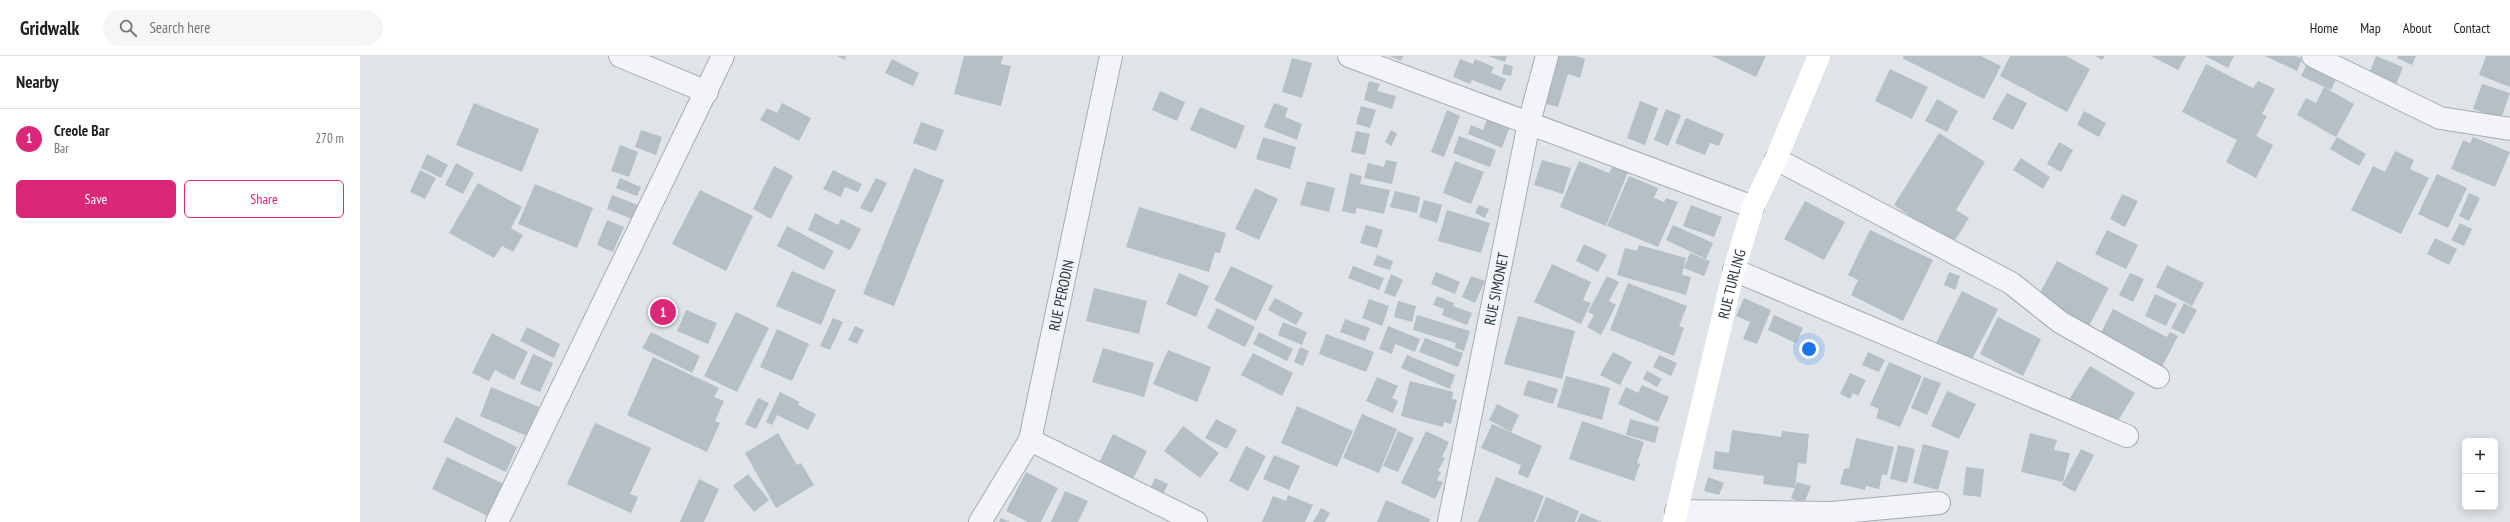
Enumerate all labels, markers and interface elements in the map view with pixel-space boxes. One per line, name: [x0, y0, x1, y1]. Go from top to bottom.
search box: [103, 10, 383, 46]
text: Gridwalk: [20, 16, 79, 40]
icon: search: [117, 17, 139, 39]
text: Search here: [149, 18, 210, 37]
text: Home: [2310, 19, 2338, 37]
text: Map: [2360, 19, 2381, 37]
text: About: [2403, 19, 2432, 37]
text: Contact: [2454, 19, 2490, 37]
text: Nearby: [16, 71, 59, 93]
text: Creole Bar: [54, 121, 109, 140]
text: 1: [26, 130, 32, 147]
text: 270 m: [315, 130, 344, 147]
text: Bar: [54, 140, 69, 157]
button: Save: [16, 180, 176, 218]
button: Share: [184, 180, 344, 218]
street label: RUE TURLING: [1713, 247, 1749, 321]
street label: RUE SIMONET: [1479, 250, 1512, 327]
street label: RUE PERODIN: [1044, 258, 1077, 333]
pin: 1: [650, 297, 676, 327]
your location: [1799, 339, 1819, 359]
map controls: [2462, 438, 2498, 510]
button: +: [2462, 438, 2498, 474]
button: −: [2462, 474, 2498, 510]

